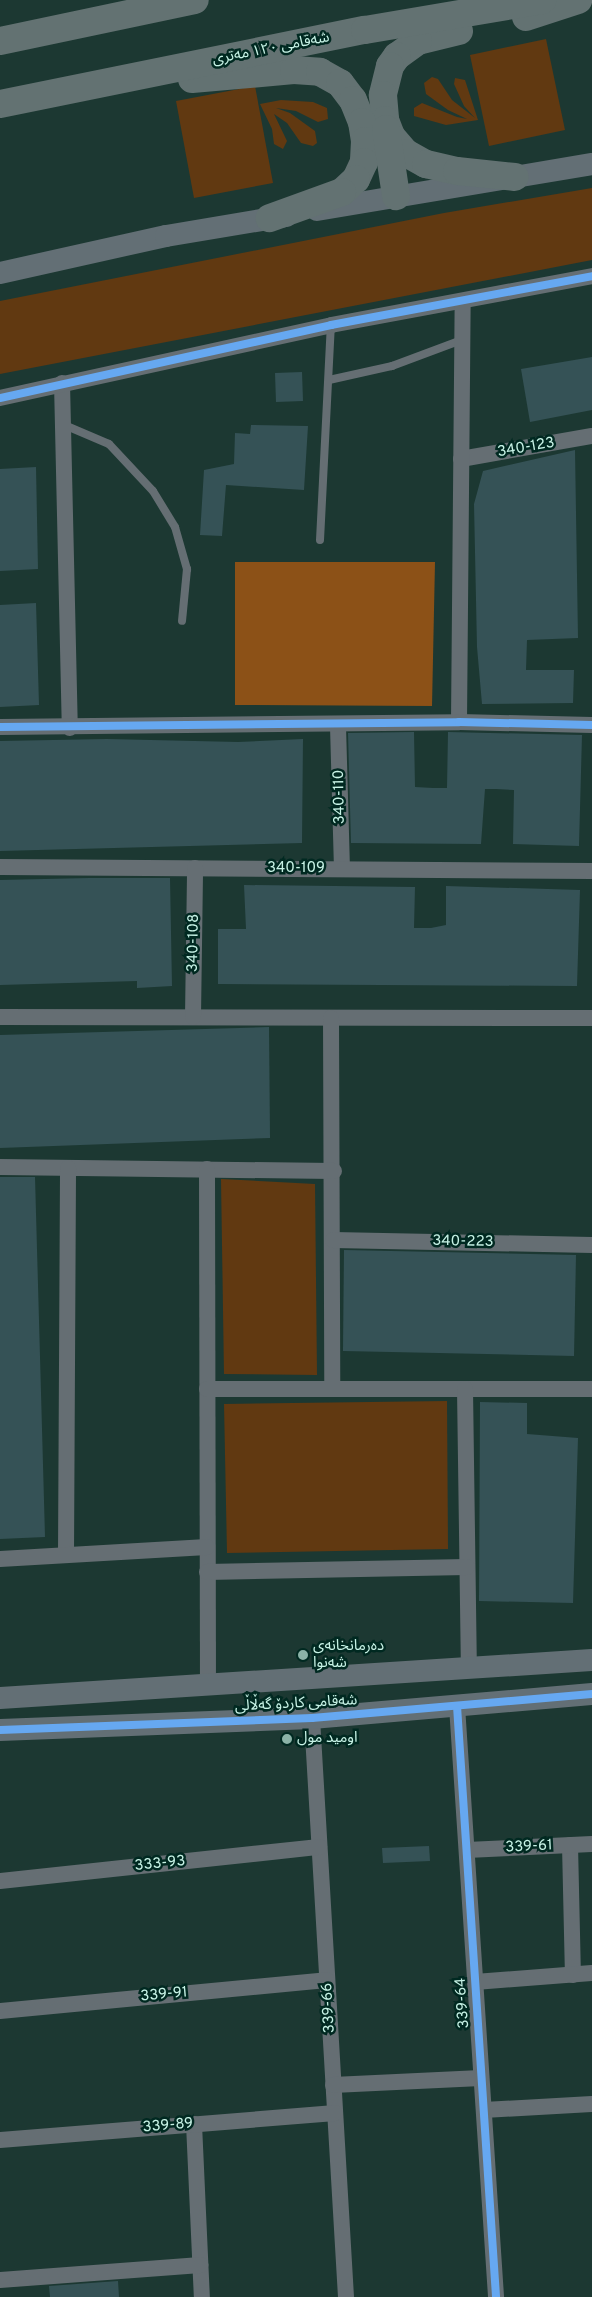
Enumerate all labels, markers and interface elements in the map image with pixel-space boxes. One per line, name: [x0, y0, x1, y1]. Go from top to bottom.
street label: شەقامی ١٢٠ مەتری: [211, 29, 331, 69]
street label: 340-123: [496, 434, 556, 462]
street label: 340-110: [331, 769, 349, 825]
street label: 340-109: [267, 860, 325, 878]
street label: 340-108: [184, 914, 204, 972]
street label: 340-223: [432, 1232, 494, 1252]
place label: دەرمانخانەی شەنوا: [313, 1637, 384, 1672]
marker: دەرمانخانەی شەنوا: [297, 1649, 309, 1661]
street label: شەقامی کاردۆ گەڵاڵی: [234, 1692, 358, 1716]
place label: اوميد مول: [297, 1730, 358, 1748]
marker: اوميد مول: [281, 1733, 293, 1745]
street label: 339-61: [505, 1837, 553, 1857]
street label: 333-93: [134, 1852, 186, 1876]
street label: 339-64: [452, 1977, 474, 2029]
street label: 339-66: [319, 1982, 339, 2034]
street label: 339-91: [140, 1984, 188, 2006]
street label: 339-89: [142, 2115, 194, 2137]

